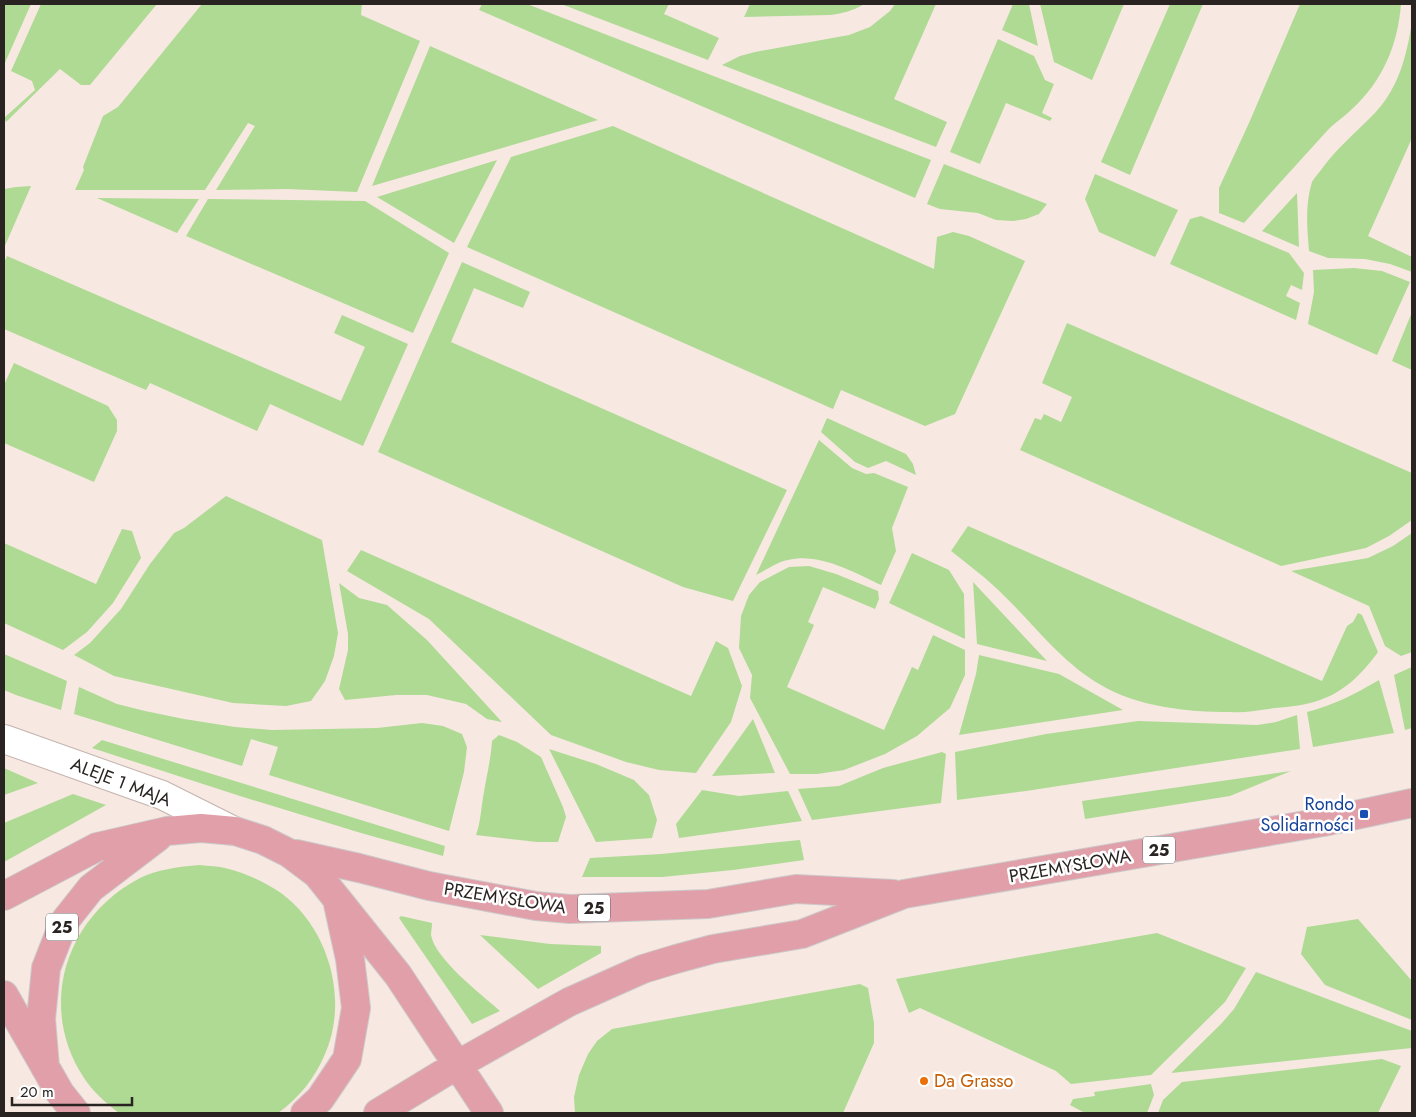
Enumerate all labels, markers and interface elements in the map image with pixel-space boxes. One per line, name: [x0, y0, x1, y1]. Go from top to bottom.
street label: ALEJE 1 MAJA: [67, 751, 175, 813]
place label: Rondo Solidarności: [1261, 791, 1354, 838]
marker: Rondo Solidarności: [1358, 808, 1370, 820]
road number: 25: [1143, 836, 1175, 864]
street label: PRZEMYSŁOWA: [1007, 842, 1133, 890]
street label: PRZEMYSŁOWA: [442, 876, 568, 921]
road number: 25: [578, 894, 610, 921]
road number: 25: [46, 914, 78, 940]
place label: Da Grasso: [934, 1068, 1014, 1094]
scale bar: [12, 1074, 132, 1106]
marker: Da Grasso: [918, 1075, 930, 1087]
text: 20 m: [20, 1081, 54, 1103]

